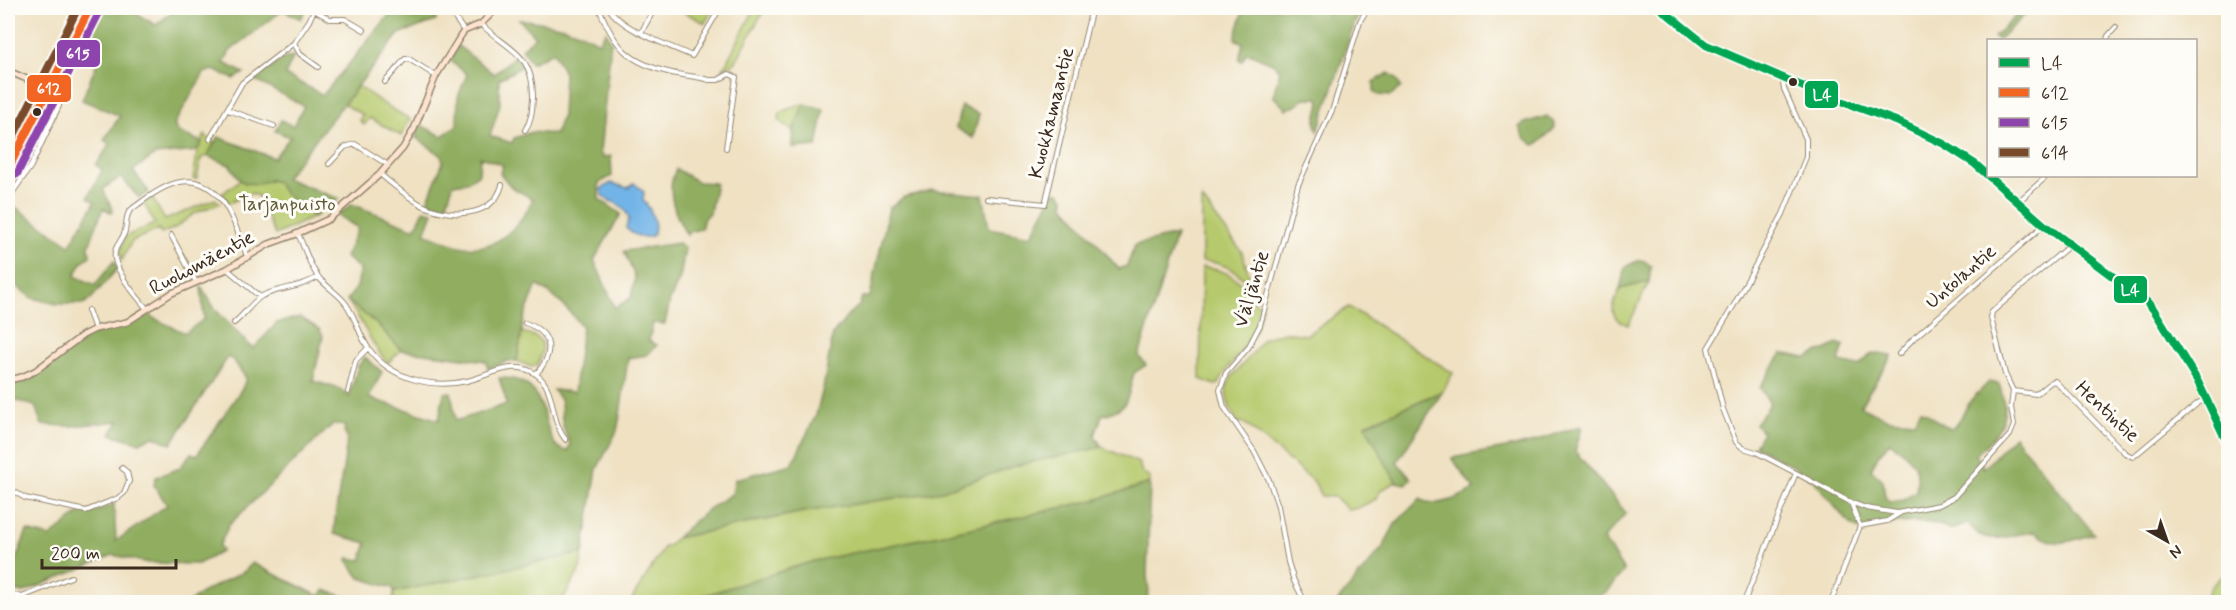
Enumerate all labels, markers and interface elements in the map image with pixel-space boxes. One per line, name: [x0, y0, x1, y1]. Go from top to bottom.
line badge: 615: [56, 39, 101, 68]
legend: [1987, 39, 2197, 177]
text: 615: [66, 44, 90, 65]
street label: Kuokkamaantie: [1023, 45, 1081, 181]
text: L4: [2041, 52, 2063, 76]
line badge: 612: [26, 74, 72, 103]
unlabelled marker: [1787, 76, 1799, 88]
text: 612: [37, 79, 62, 100]
line badge: L4: [1804, 80, 1839, 109]
text: 612: [2041, 82, 2069, 106]
text: L4: [1812, 85, 1832, 106]
unlabelled marker: [31, 106, 43, 118]
text: 615: [2041, 112, 2068, 136]
text: 614: [2041, 142, 2069, 166]
park label: Tarjanpuisto: [238, 191, 336, 218]
street label: Ruohomäentie: [145, 224, 259, 302]
street label: Untolantie: [1920, 238, 2003, 316]
street label: Väljäntie: [1228, 247, 1277, 331]
line badge: L4: [2113, 275, 2148, 304]
text: L4: [2120, 280, 2140, 301]
street label: Hentintie: [2069, 375, 2145, 449]
north arrow: [2137, 511, 2197, 571]
scale bar: [42, 532, 176, 570]
text: N: [2165, 540, 2187, 563]
text: 200 m: [51, 542, 100, 566]

